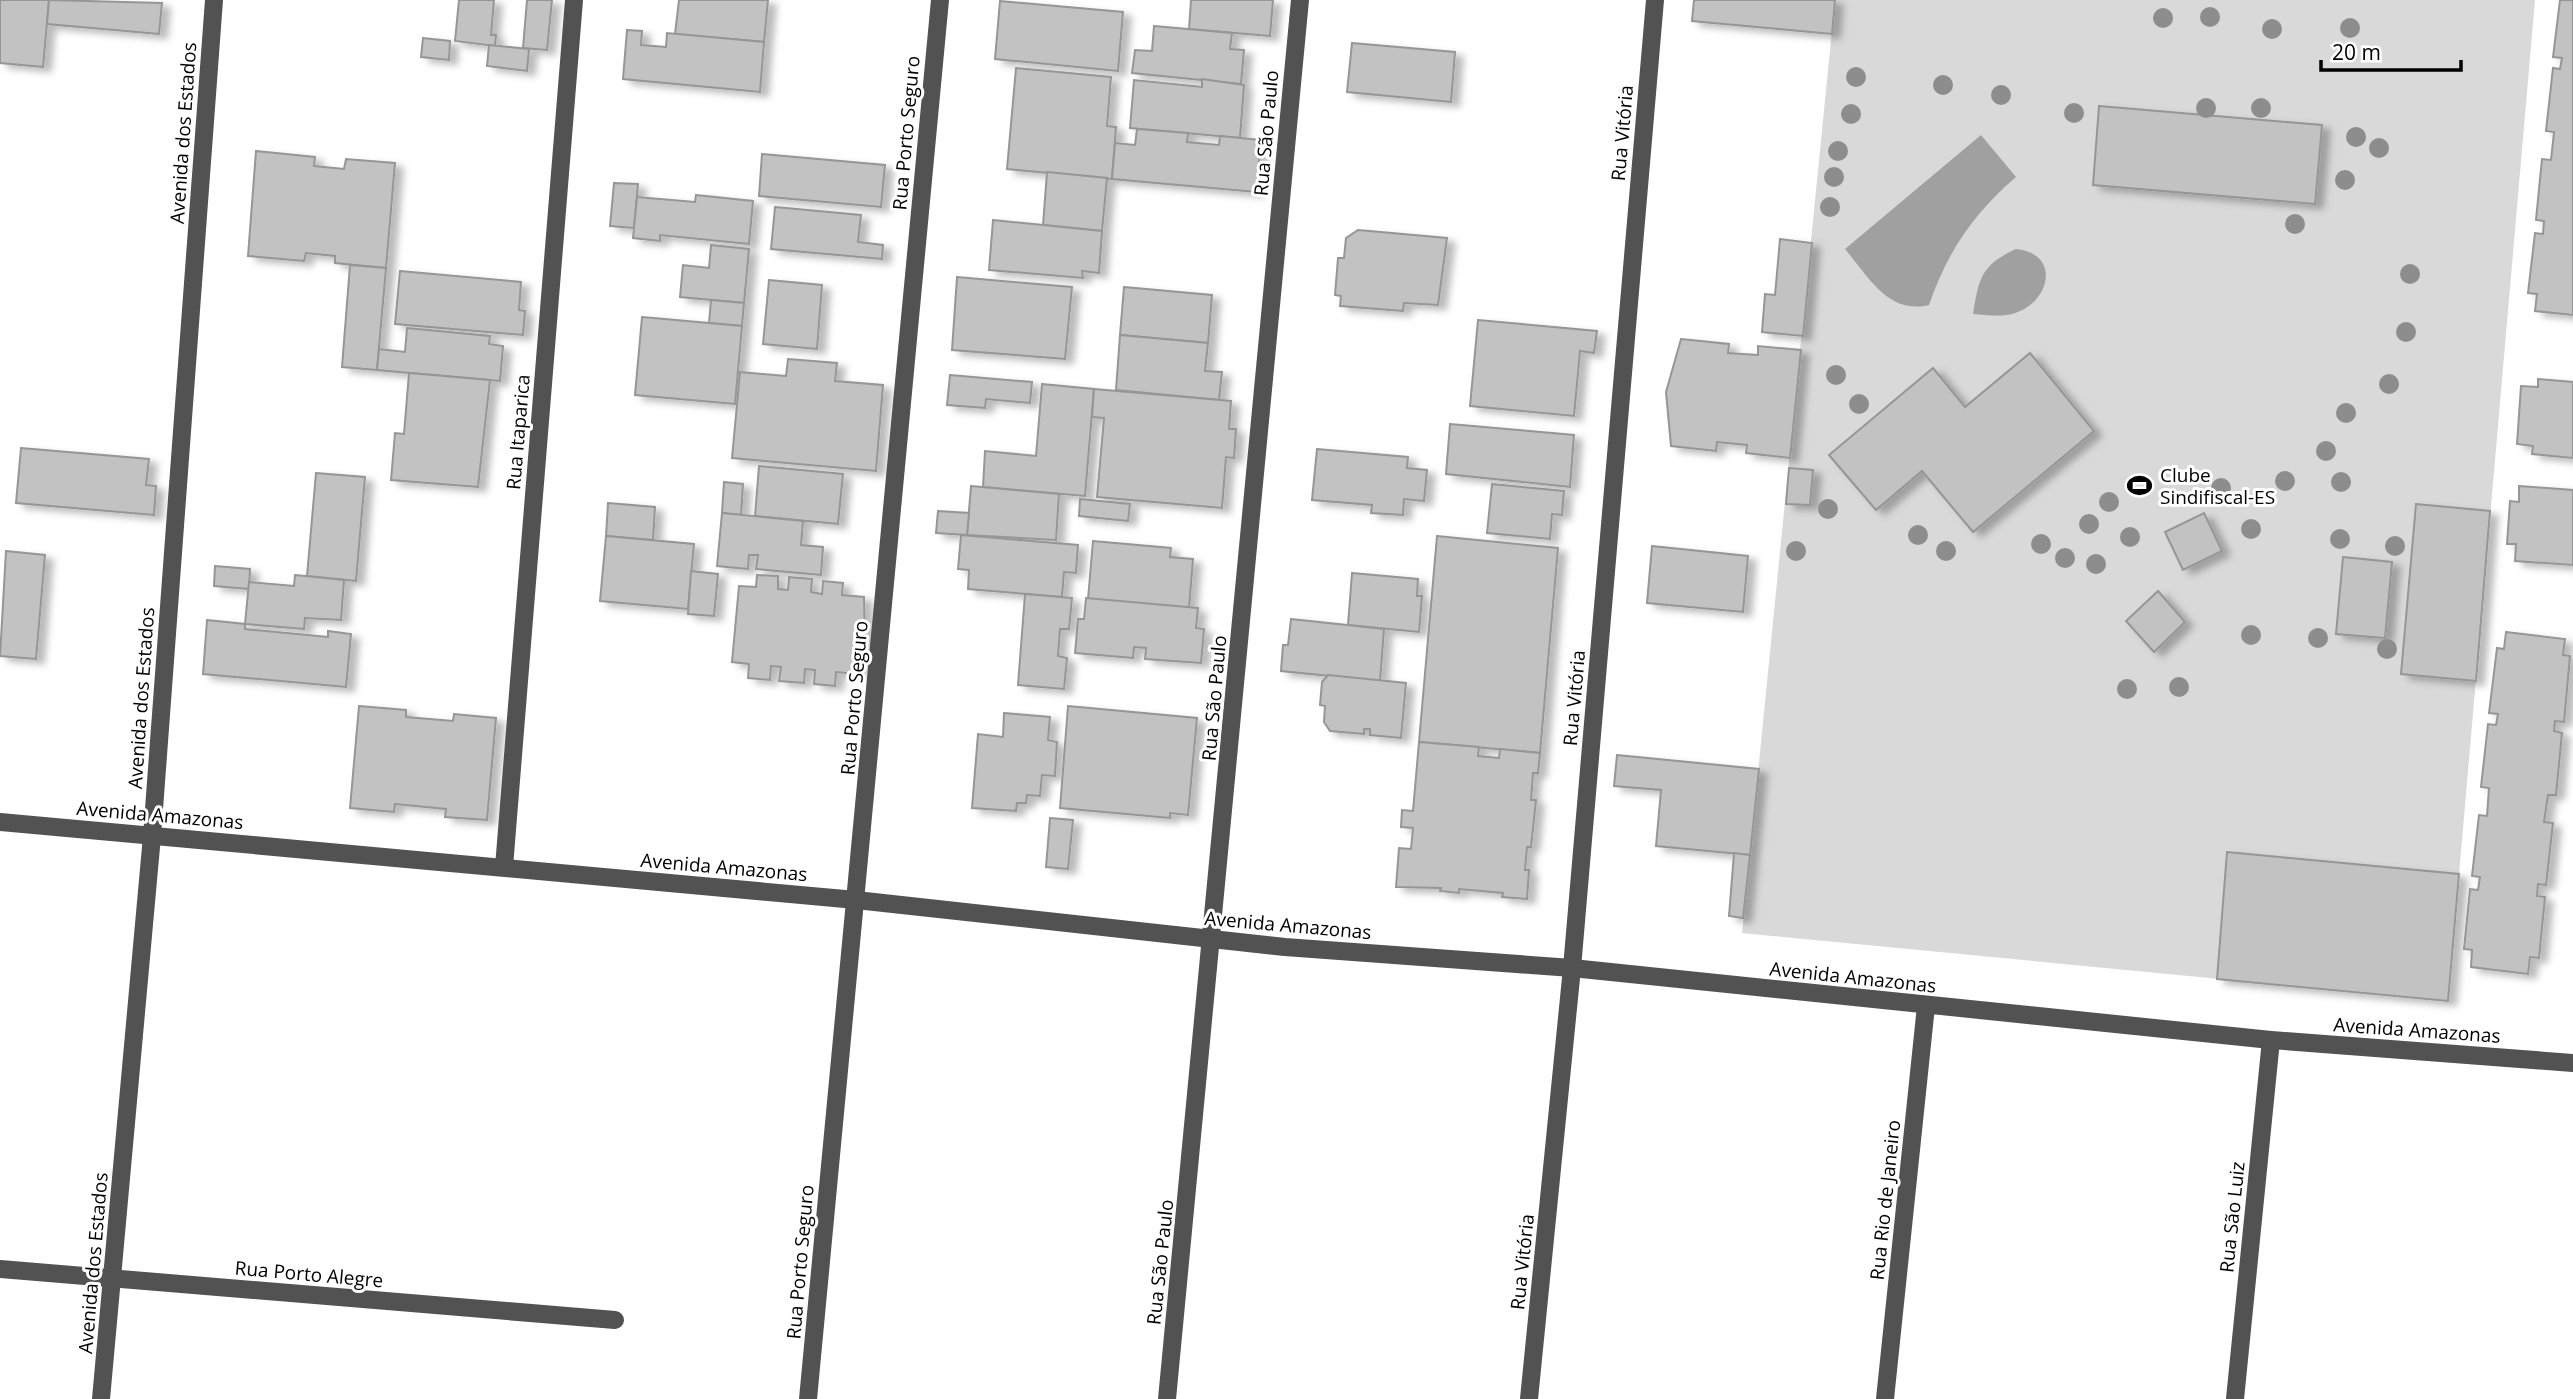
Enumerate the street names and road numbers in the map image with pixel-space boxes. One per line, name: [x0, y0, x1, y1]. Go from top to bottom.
street label: Avenida dos Estados: [164, 41, 202, 225]
street label: Rua Porto Seguro: [886, 55, 926, 211]
street label: Rua São Paulo: [1248, 69, 1284, 197]
street label: Rua Vitória: [1605, 84, 1639, 182]
street label: Rua Itaparica: [500, 373, 536, 491]
street label: Avenida dos Estados: [122, 606, 160, 790]
street label: Rua Porto Seguro: [834, 620, 874, 776]
street label: Rua São Paulo: [1196, 634, 1232, 762]
street label: Rua Vitória: [1557, 649, 1591, 747]
street label: Avenida Amazonas: [75, 795, 245, 835]
street label: Avenida Amazonas: [639, 847, 809, 887]
street label: Avenida Amazonas: [1203, 905, 1373, 945]
street label: Avenida Amazonas: [1768, 955, 1938, 999]
street label: Avenida Amazonas: [2333, 1011, 2501, 1049]
street label: Rua Rio de Janeiro: [1864, 1119, 1906, 1281]
street label: Rua São Luiz: [2213, 1160, 2251, 1274]
street label: Avenida dos Estados: [72, 1171, 114, 1355]
street label: Rua Porto Seguro: [780, 1184, 820, 1340]
street label: Rua São Paulo: [1140, 1198, 1180, 1326]
street label: Rua Vitória: [1504, 1213, 1540, 1311]
street label: Rua Porto Alegre: [234, 1255, 384, 1293]

